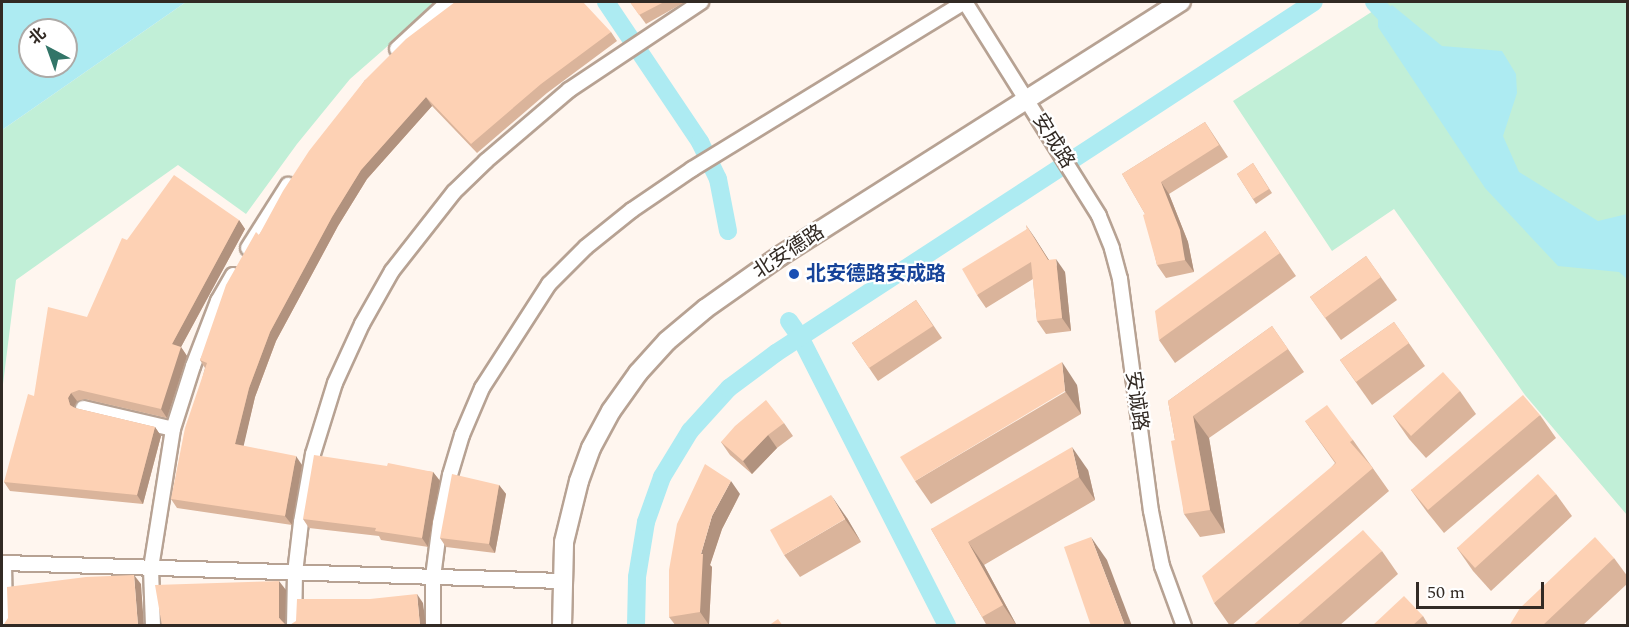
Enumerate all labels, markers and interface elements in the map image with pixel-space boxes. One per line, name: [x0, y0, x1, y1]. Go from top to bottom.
north arrow: [18, 18, 78, 78]
text: 北: [24, 22, 51, 50]
street label: 安成路: [1027, 109, 1079, 173]
street label: 北安德路: [749, 220, 829, 284]
place label: 北安德路安成路: [806, 262, 946, 286]
marker: 北安德路安成路: [787, 267, 801, 281]
street label: 安诚路: [1120, 370, 1152, 432]
scale bar: [1419, 570, 1546, 608]
text: 50 m: [1427, 579, 1465, 606]

